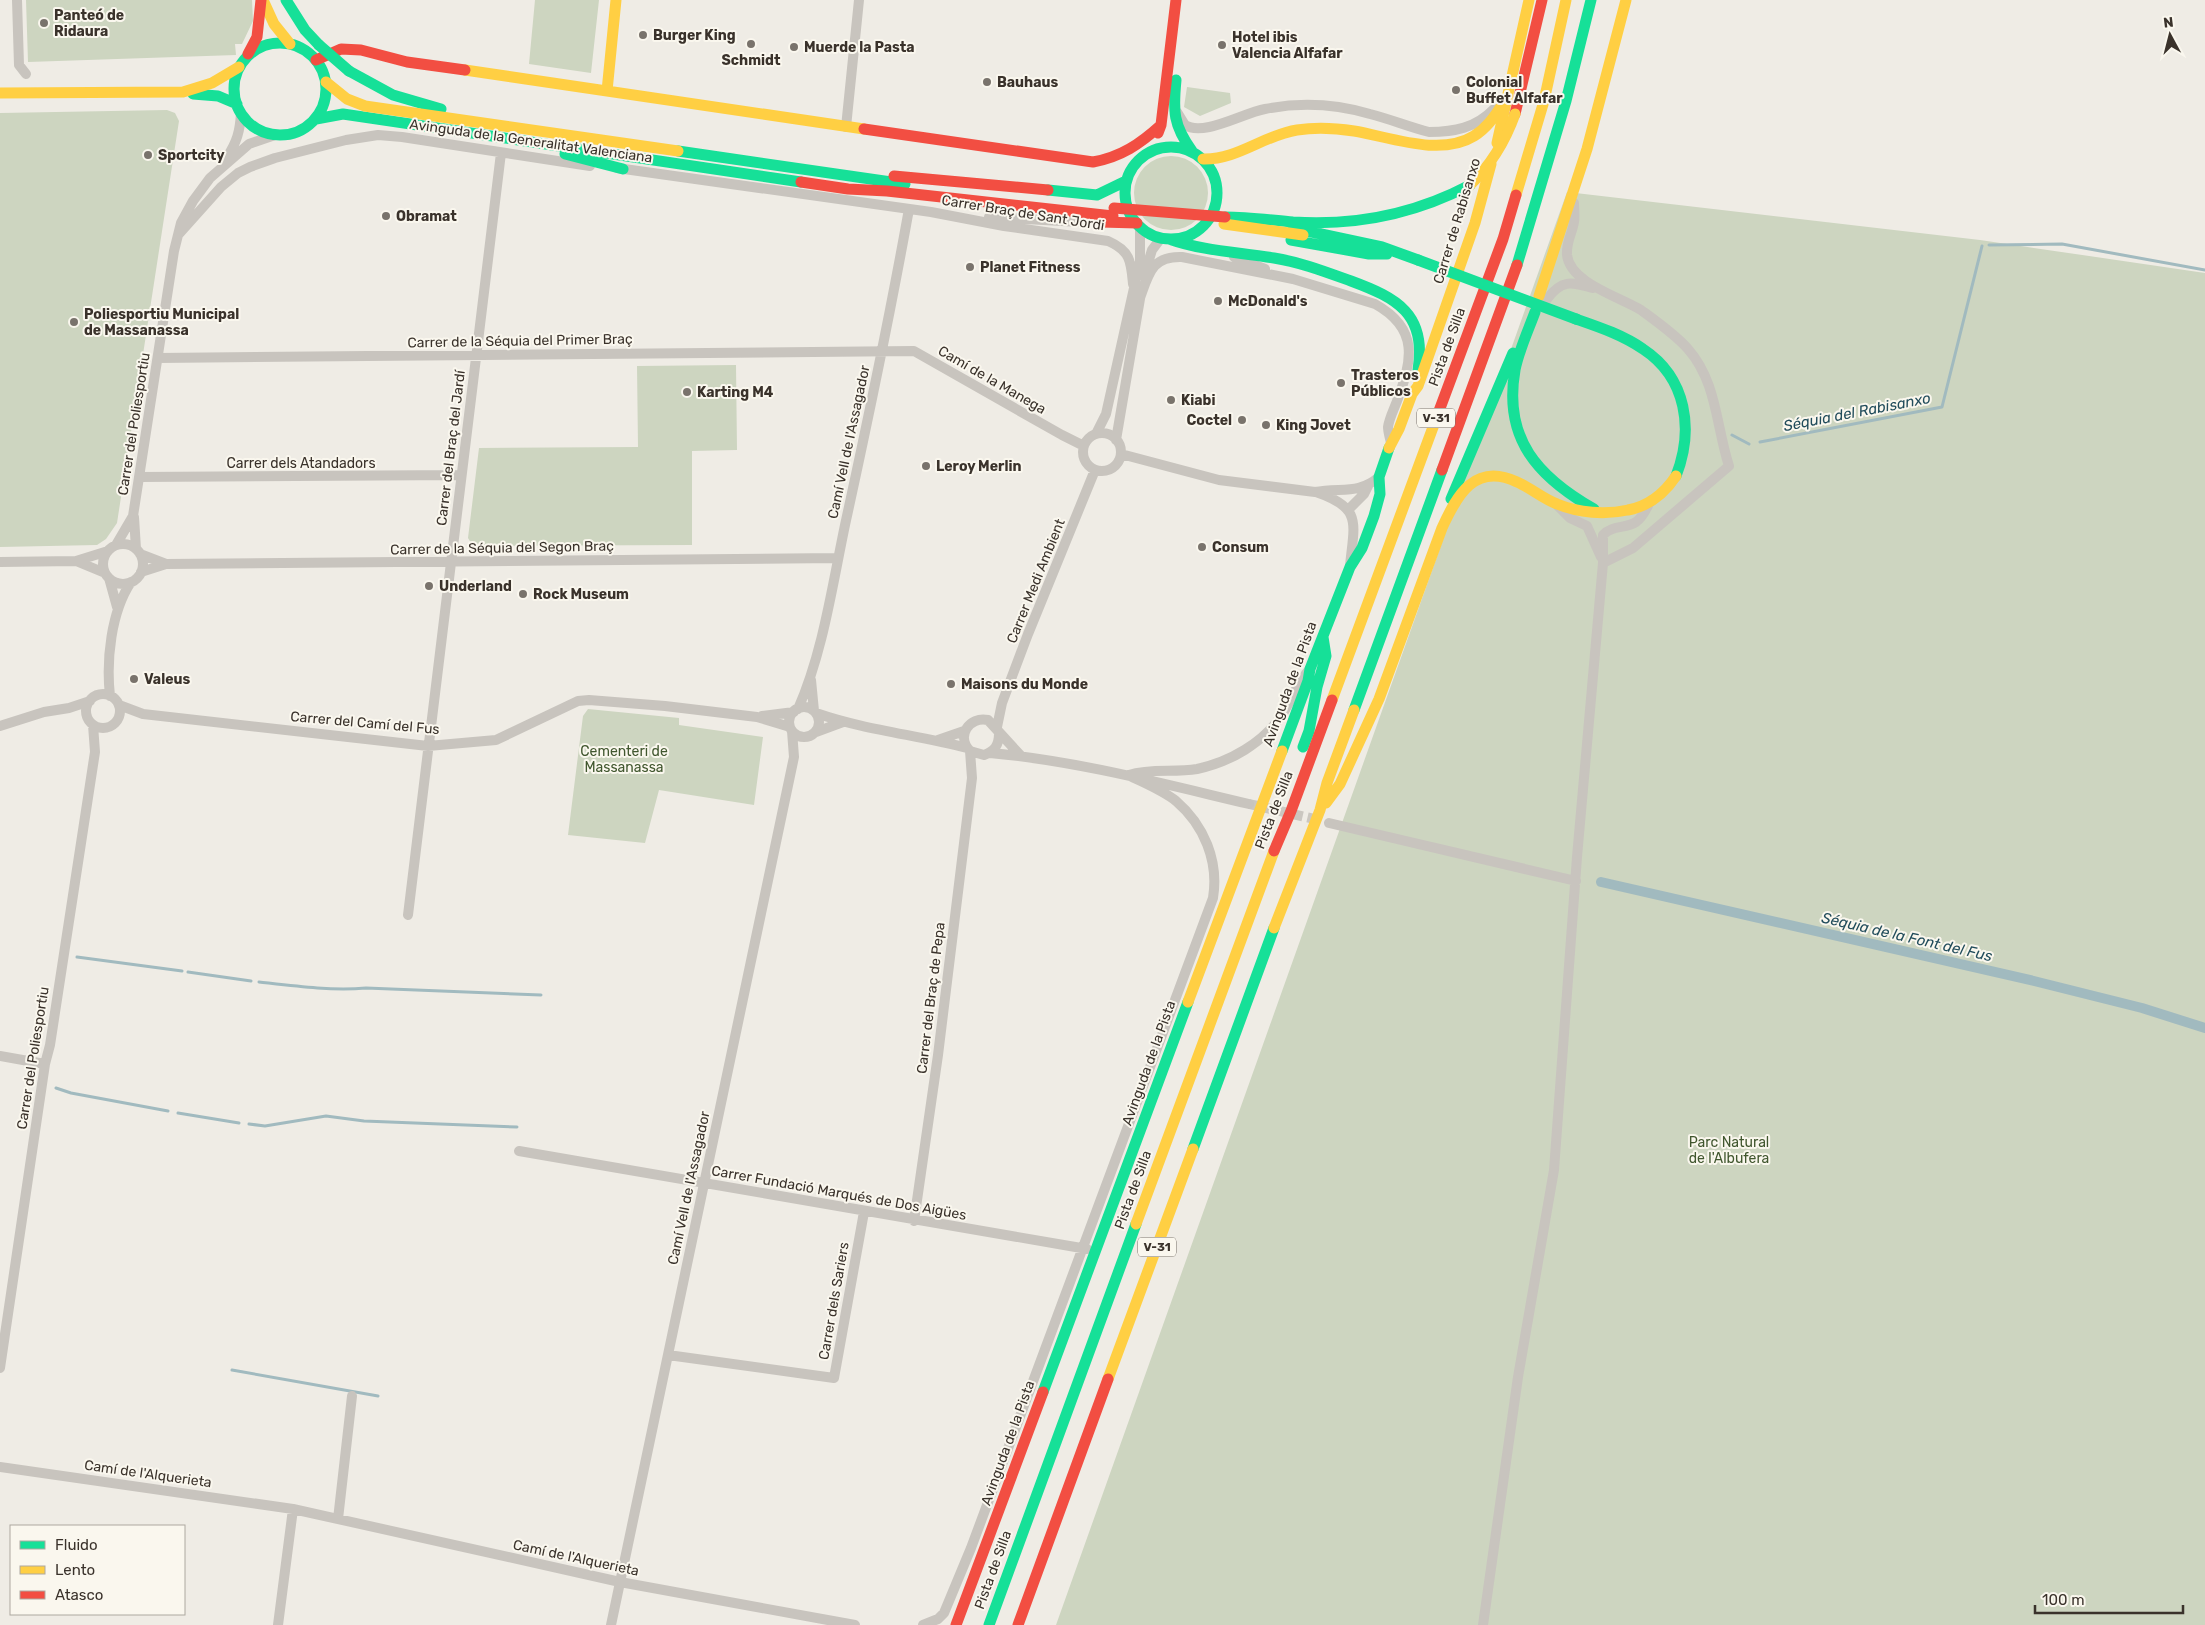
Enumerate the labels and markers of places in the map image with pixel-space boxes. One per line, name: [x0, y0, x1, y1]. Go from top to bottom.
place label: Panteó de Ridaura: [54, 7, 124, 40]
marker: Panteó de Ridaura: [38, 17, 50, 29]
place label: Burger King: [653, 27, 736, 44]
marker: Burger King: [637, 29, 649, 41]
place label: Hotel ibis Valencia Alfafar: [1232, 29, 1343, 62]
marker: Schmidt: [745, 38, 757, 50]
place label: Muerde la Pasta: [804, 39, 915, 56]
marker: Hotel ibis Valencia Alfafar: [1216, 39, 1228, 51]
marker: Muerde la Pasta: [788, 41, 800, 53]
place label: Schmidt: [722, 52, 781, 69]
place label: Bauhaus: [997, 74, 1058, 91]
place label: Colonial Buffet Alfafar: [1466, 74, 1563, 107]
marker: Bauhaus: [981, 76, 993, 88]
marker: Colonial Buffet Alfafar: [1450, 84, 1462, 96]
place label: Sportcity: [158, 147, 225, 164]
marker: Sportcity: [142, 149, 154, 161]
place label: Obramat: [396, 208, 457, 225]
marker: Obramat: [380, 210, 392, 222]
place label: Planet Fitness: [980, 259, 1081, 276]
marker: Planet Fitness: [964, 261, 976, 273]
place label: McDonald's: [1228, 293, 1308, 310]
marker: McDonald's: [1212, 295, 1224, 307]
place label: Poliesportiu Municipal de Massanassa: [84, 306, 239, 339]
marker: Poliesportiu Municipal de Massanassa: [68, 316, 80, 328]
place label: Trasteros Públicos: [1351, 367, 1419, 400]
marker: Trasteros Públicos: [1335, 377, 1347, 389]
place label: Karting M4: [697, 384, 774, 401]
marker: Karting M4: [681, 386, 693, 398]
place label: Kiabi: [1181, 392, 1215, 409]
marker: Kiabi: [1165, 394, 1177, 406]
place label: Coctel: [1187, 412, 1232, 429]
marker: Coctel: [1236, 414, 1248, 426]
place label: King Jovet: [1276, 417, 1351, 434]
marker: King Jovet: [1260, 419, 1272, 431]
place label: Leroy Merlin: [936, 458, 1021, 475]
marker: Leroy Merlin: [920, 460, 932, 472]
place label: Consum: [1212, 539, 1269, 556]
marker: Consum: [1196, 541, 1208, 553]
place label: Underland: [439, 578, 512, 595]
marker: Underland: [423, 580, 435, 592]
place label: Rock Museum: [533, 586, 629, 603]
marker: Rock Museum: [517, 588, 529, 600]
place label: Valeus: [144, 671, 190, 688]
marker: Valeus: [128, 673, 140, 685]
place label: Maisons du Monde: [961, 676, 1088, 693]
marker: Maisons du Monde: [945, 678, 957, 690]

